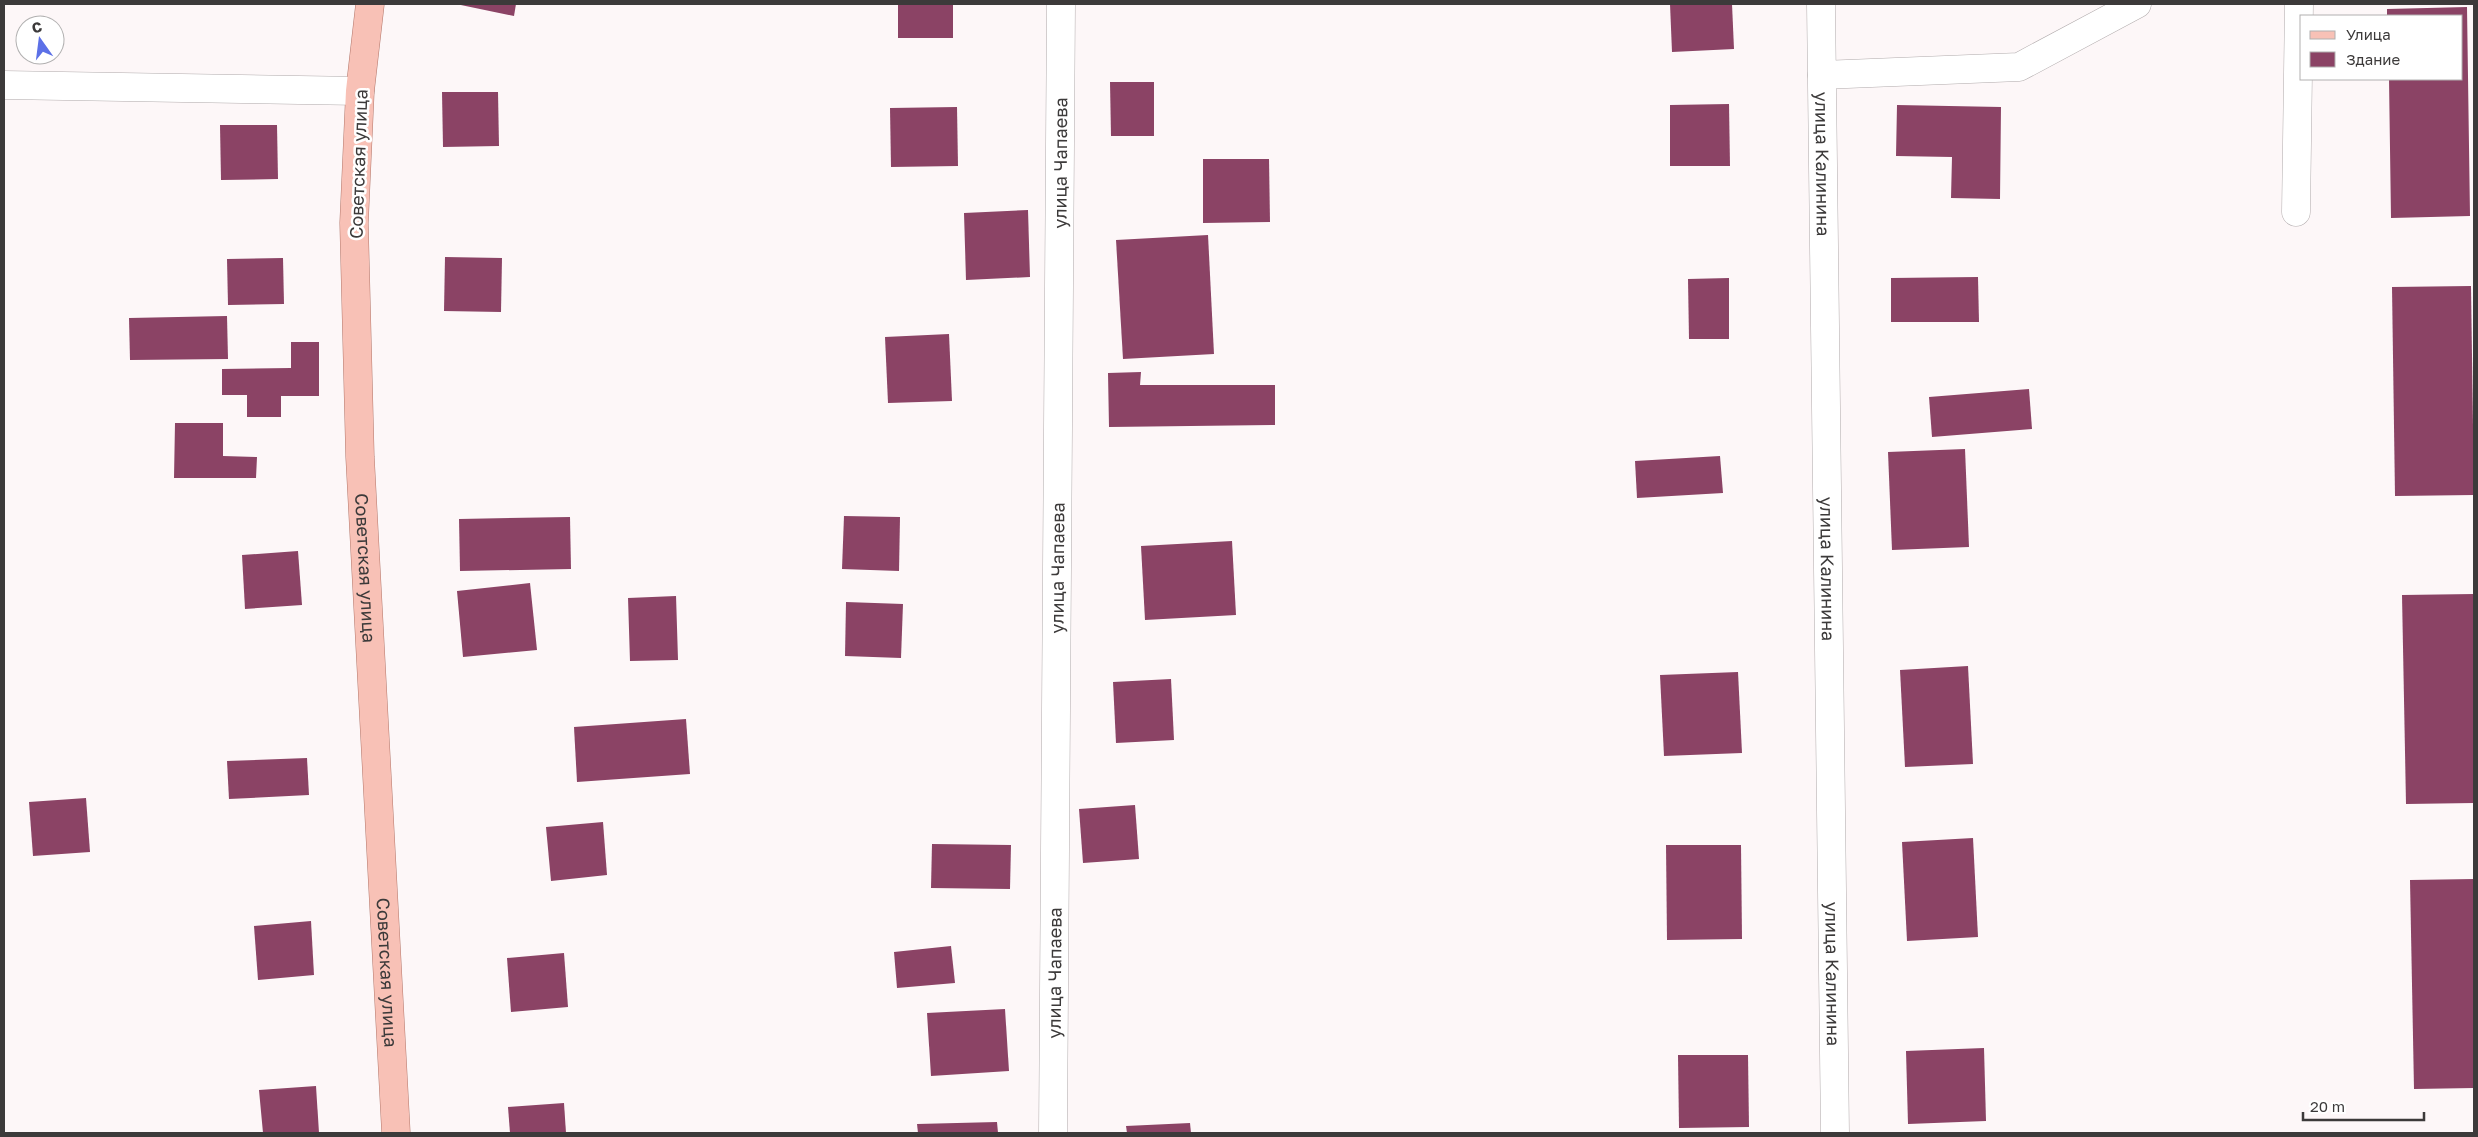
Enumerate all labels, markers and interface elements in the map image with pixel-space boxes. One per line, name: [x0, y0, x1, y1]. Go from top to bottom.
north arrow: [15, 15, 65, 65]
legend: [2300, 15, 2463, 80]
text: С: [30, 17, 44, 36]
text: Улица: [2346, 25, 2391, 43]
text: Здание: [2346, 50, 2400, 68]
street label: Советская улица: [344, 89, 372, 239]
street label: улица Калинина: [1811, 92, 1835, 236]
street label: улица Чапаева: [1048, 97, 1071, 229]
street label: Советская улица: [351, 493, 381, 643]
street label: улица Калинина: [1816, 497, 1840, 641]
street label: улица Чапаева: [1046, 502, 1068, 634]
street label: Советская улица: [372, 897, 402, 1048]
street label: улица Калинина: [1821, 902, 1845, 1046]
street label: улица Чапаева: [1043, 907, 1066, 1039]
scale bar: [2303, 1090, 2424, 1122]
text: 20 m: [2310, 1097, 2345, 1115]

